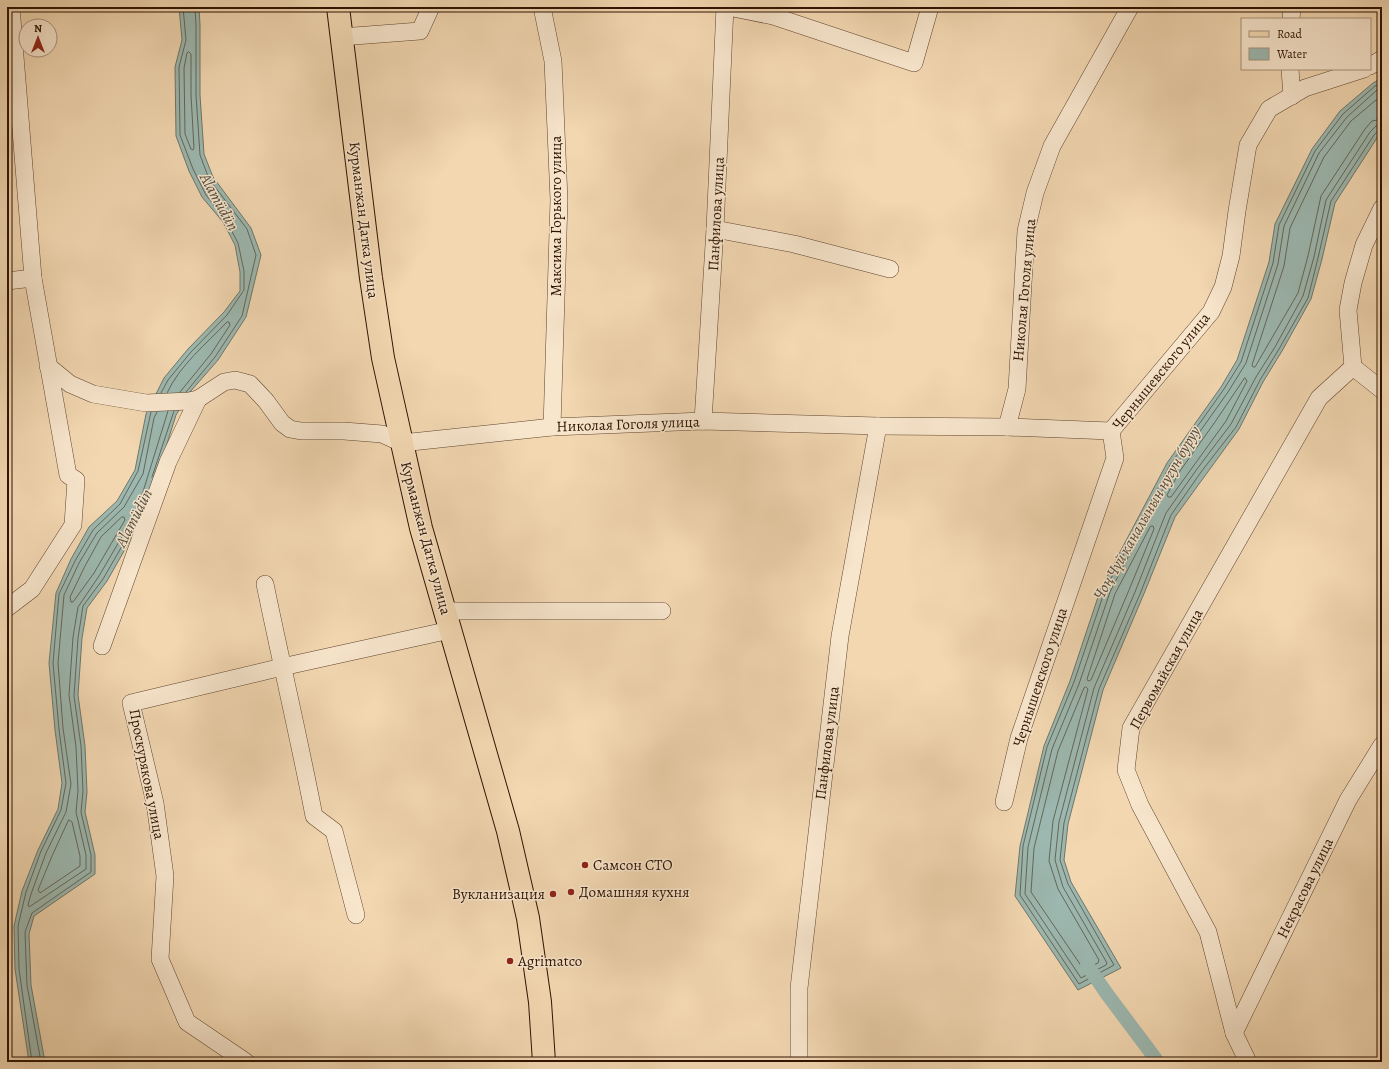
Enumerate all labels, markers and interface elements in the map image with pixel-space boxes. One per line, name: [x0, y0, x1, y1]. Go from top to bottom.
north arrow: [18, 18, 58, 58]
legend: [1241, 18, 1371, 70]
text: N: [34, 21, 42, 36]
text: Road: [1277, 26, 1303, 42]
text: Water: [1276, 46, 1307, 62]
street label: Максима Горького улица: [546, 136, 566, 296]
street label: Курманжан Датка улица: [344, 140, 384, 300]
street label: Панфилова улица: [703, 156, 729, 272]
water label: Alamüdün: [194, 168, 244, 235]
street label: Николая Гоголя улица: [1008, 218, 1040, 362]
street label: Чернышевского улица: [1108, 308, 1214, 434]
street label: Николая Гоголя улица: [556, 412, 700, 436]
water label: Чоң Чүй каналынын нугун буруу: [1088, 422, 1206, 604]
street label: Курманжан Датка улица: [396, 459, 456, 617]
water label: Alamüdün: [110, 485, 158, 552]
street label: Чернышевского улица: [1008, 605, 1072, 749]
street label: Первомайская улица: [1125, 605, 1207, 733]
street label: Панфилова улица: [810, 685, 844, 801]
street label: Проскурякова улица: [125, 707, 169, 841]
street label: Некрасова улица: [1272, 834, 1338, 942]
place label: Самсон СТО: [593, 855, 673, 875]
marker: Самсон СТО: [580, 860, 590, 870]
place label: Домашняя кухня: [579, 882, 690, 902]
place label: Вукланизация: [452, 884, 545, 904]
marker: Домашняя кухня: [566, 887, 576, 897]
marker: Вукланизация: [548, 889, 558, 899]
place label: Agrimatco: [517, 951, 582, 971]
marker: Agrimatco: [505, 956, 515, 966]

